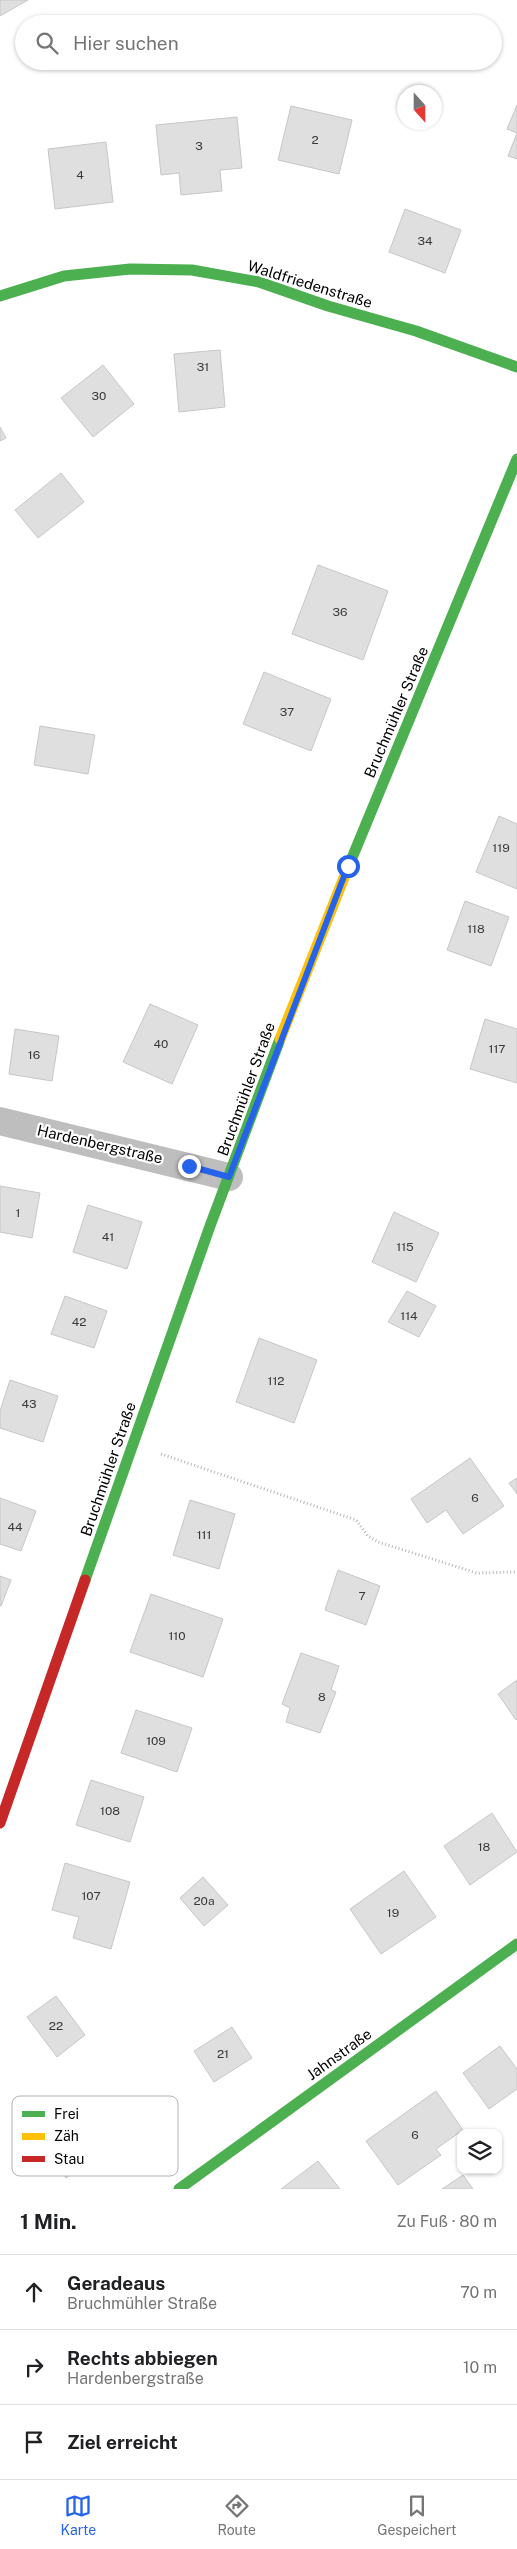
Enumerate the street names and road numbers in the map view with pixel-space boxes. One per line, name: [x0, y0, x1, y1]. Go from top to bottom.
street label: Waldfriedenstraße: [246, 257, 374, 311]
street label: Bruchmühler Straße: [361, 644, 431, 780]
street label: Bruchmühler Straße: [214, 1020, 278, 1158]
street label: Hardenbergstraße: [36, 1121, 164, 1167]
street label: Bruchmühler Straße: [77, 1400, 139, 1538]
street label: Jahnstraße: [303, 2025, 375, 2083]

